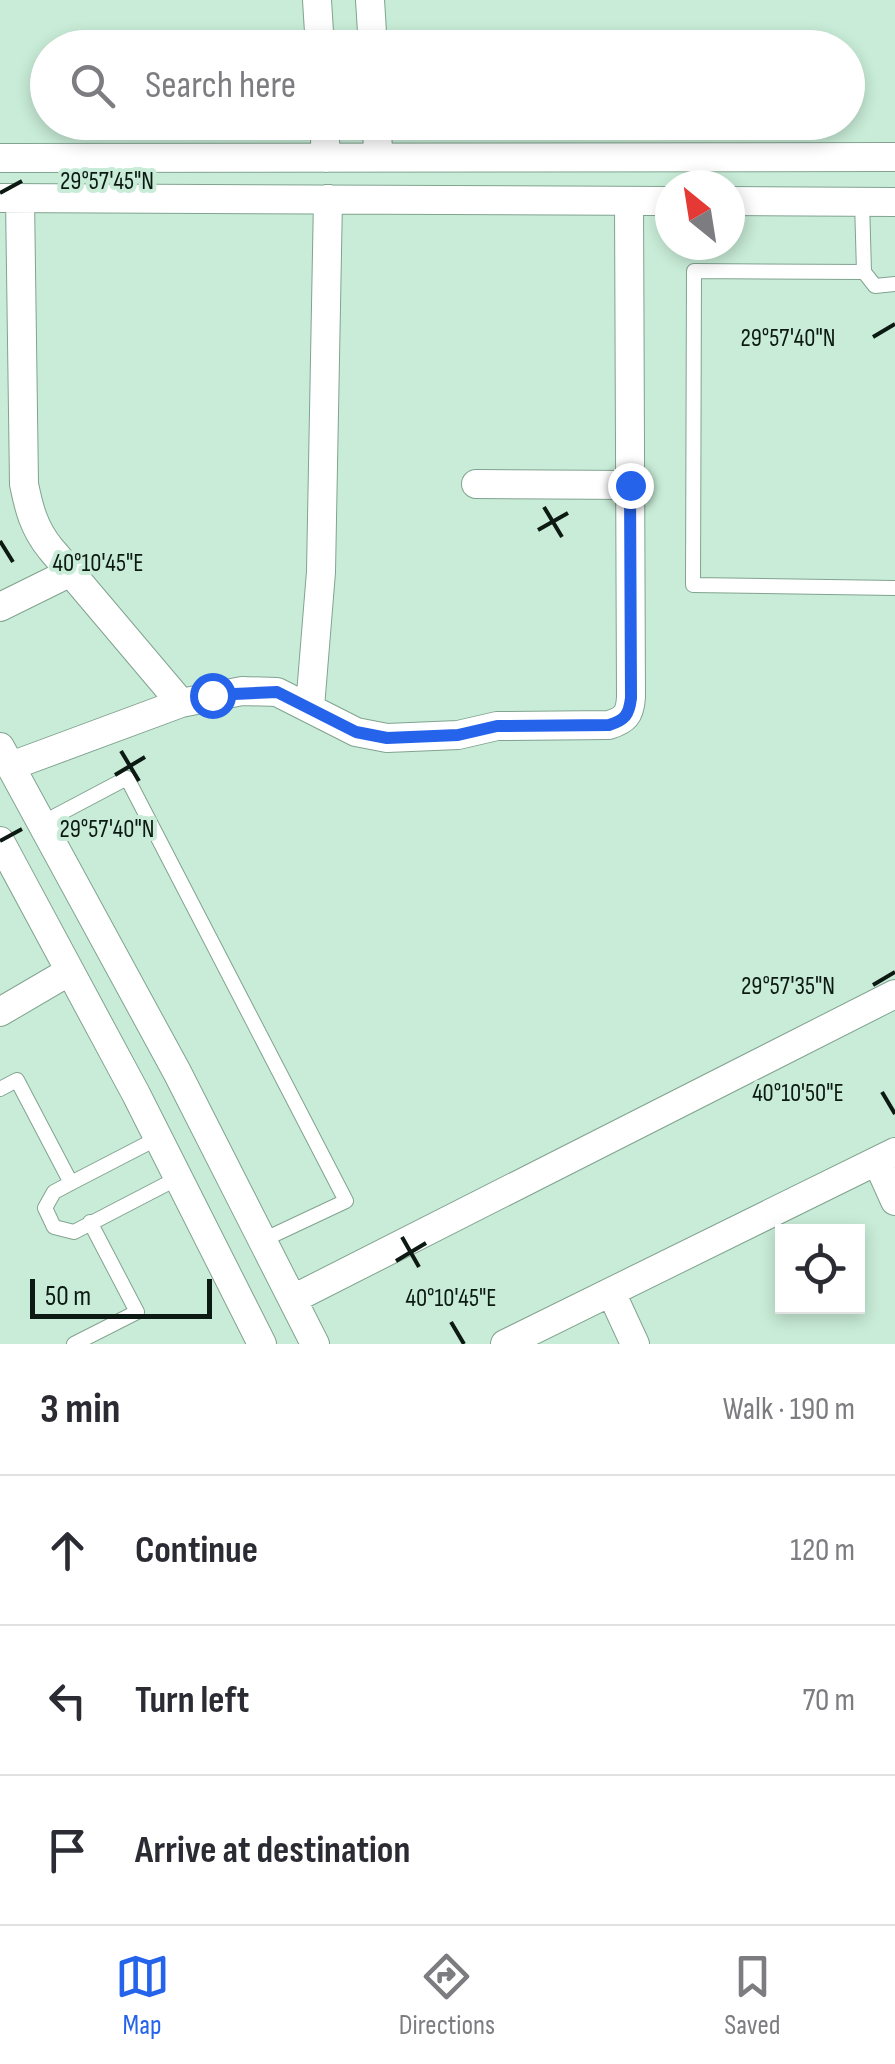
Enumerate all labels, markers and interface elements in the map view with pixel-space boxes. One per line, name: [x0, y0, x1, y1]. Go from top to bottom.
search box: [30, 30, 865, 140]
icon: search: [65, 58, 120, 113]
text: Search here: [145, 63, 296, 108]
text: 29°57'45"N: [60, 166, 154, 197]
north arrow: [655, 170, 745, 260]
text: 29°57'40"N: [740, 323, 836, 354]
route end: [608, 463, 654, 509]
text: 40°10'45"E: [52, 548, 144, 579]
route start: [190, 673, 236, 719]
text: 29°57'40"N: [59, 814, 155, 845]
text: 29°57'35"N: [741, 971, 835, 1002]
text: 40°10'50"E: [752, 1078, 844, 1109]
map controls: [775, 1224, 865, 1314]
button: locate: [775, 1224, 865, 1314]
scale bar: [30, 1274, 212, 1318]
text: 50 m: [45, 1280, 91, 1313]
text: 40°10'45"E: [405, 1283, 497, 1314]
text: 3 min: [40, 1384, 120, 1435]
text: Walk · 190 m: [723, 1390, 855, 1429]
icon: ahead: [40, 1523, 95, 1578]
text: Continue: [135, 1528, 258, 1573]
text: 120 m: [790, 1531, 855, 1570]
icon: left: [40, 1673, 95, 1728]
text: Turn left: [135, 1678, 249, 1723]
text: 70 m: [802, 1681, 855, 1720]
icon: arrive: [40, 1823, 95, 1878]
text: Arrive at destination: [135, 1828, 410, 1873]
tab: Map: [115, 1949, 170, 2042]
tab: Directions: [399, 1949, 495, 2042]
tab: Saved: [724, 1949, 780, 2042]

